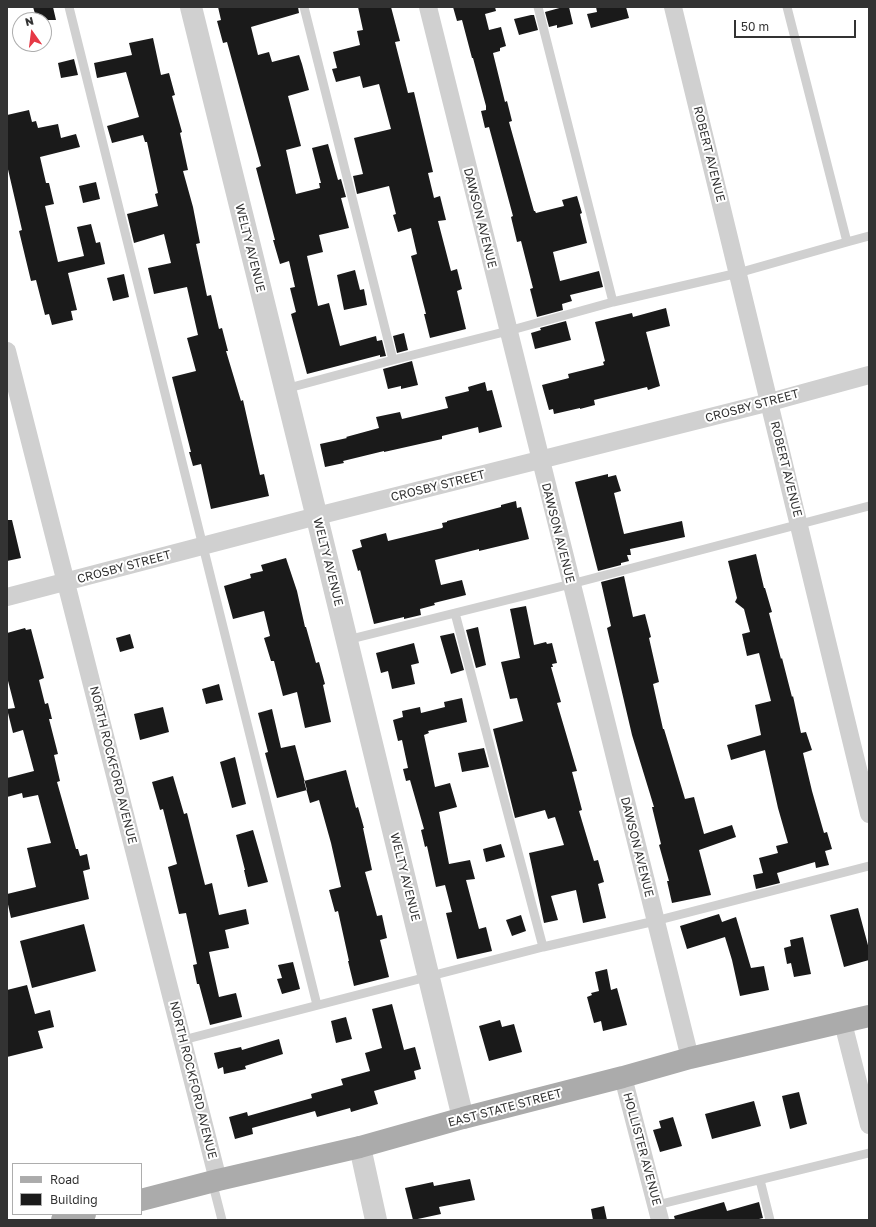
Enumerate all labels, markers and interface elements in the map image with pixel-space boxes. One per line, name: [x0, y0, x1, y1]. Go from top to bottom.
north arrow: [12, 12, 52, 52]
scale bar: [736, 12, 858, 38]
text: N: [24, 14, 35, 28]
text: 50 m: [741, 19, 769, 34]
street label: ROBERT AVENUE: [690, 105, 728, 203]
street label: DAWSON AVENUE: [461, 166, 499, 270]
street label: WELTY AVENUE: [232, 202, 268, 294]
street label: CROSBY STREET: [704, 387, 800, 425]
street label: ROBERT AVENUE: [767, 420, 805, 518]
street label: CROSBY STREET: [389, 467, 487, 505]
street label: DAWSON AVENUE: [539, 481, 577, 585]
street label: WELTY AVENUE: [310, 516, 346, 608]
street label: CROSBY STREET: [76, 548, 172, 586]
street label: NORTH ROCKFORD AVENUE: [86, 685, 140, 845]
street label: DAWSON AVENUE: [618, 795, 656, 899]
street label: WELTY AVENUE: [387, 831, 423, 923]
street label: NORTH ROCKFORD AVENUE: [166, 1000, 220, 1160]
street label: EAST STATE STREET: [446, 1086, 564, 1130]
street label: HOLLISTER AVENUE: [620, 1091, 664, 1207]
legend: [12, 1163, 142, 1215]
text: Road: [50, 1172, 79, 1187]
text: Building: [50, 1192, 98, 1207]

